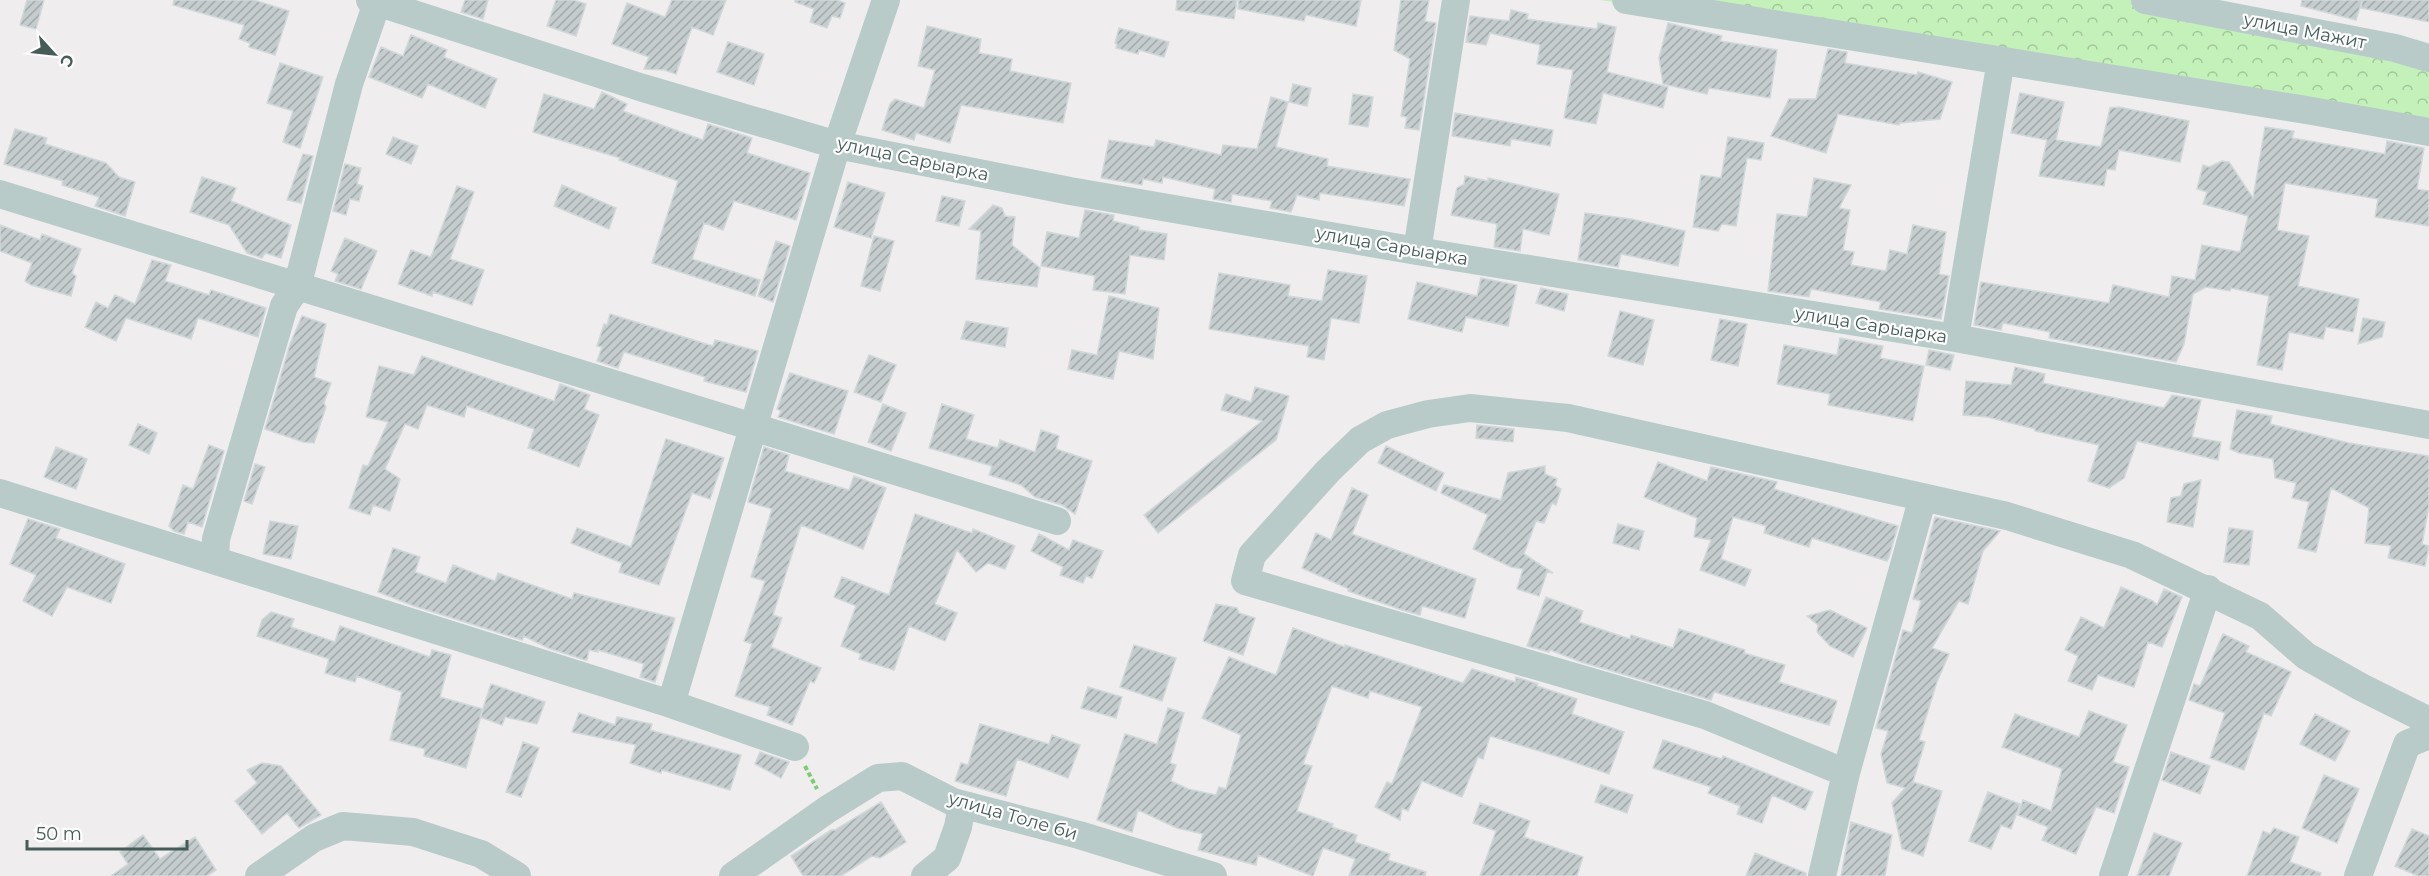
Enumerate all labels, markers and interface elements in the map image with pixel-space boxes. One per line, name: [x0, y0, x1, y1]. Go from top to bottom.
street label: улица Мажит: [2241, 8, 2369, 54]
north arrow: [24, 24, 84, 84]
text: С: [56, 51, 78, 70]
street label: улица Сарыарка: [834, 132, 991, 186]
street label: улица Сарыарка: [1313, 222, 1470, 270]
street label: улица Сарыарка: [1792, 302, 1949, 348]
street label: улица Толе би: [945, 787, 1080, 845]
scale bar: [27, 813, 188, 851]
text: 50 m: [36, 823, 82, 845]

